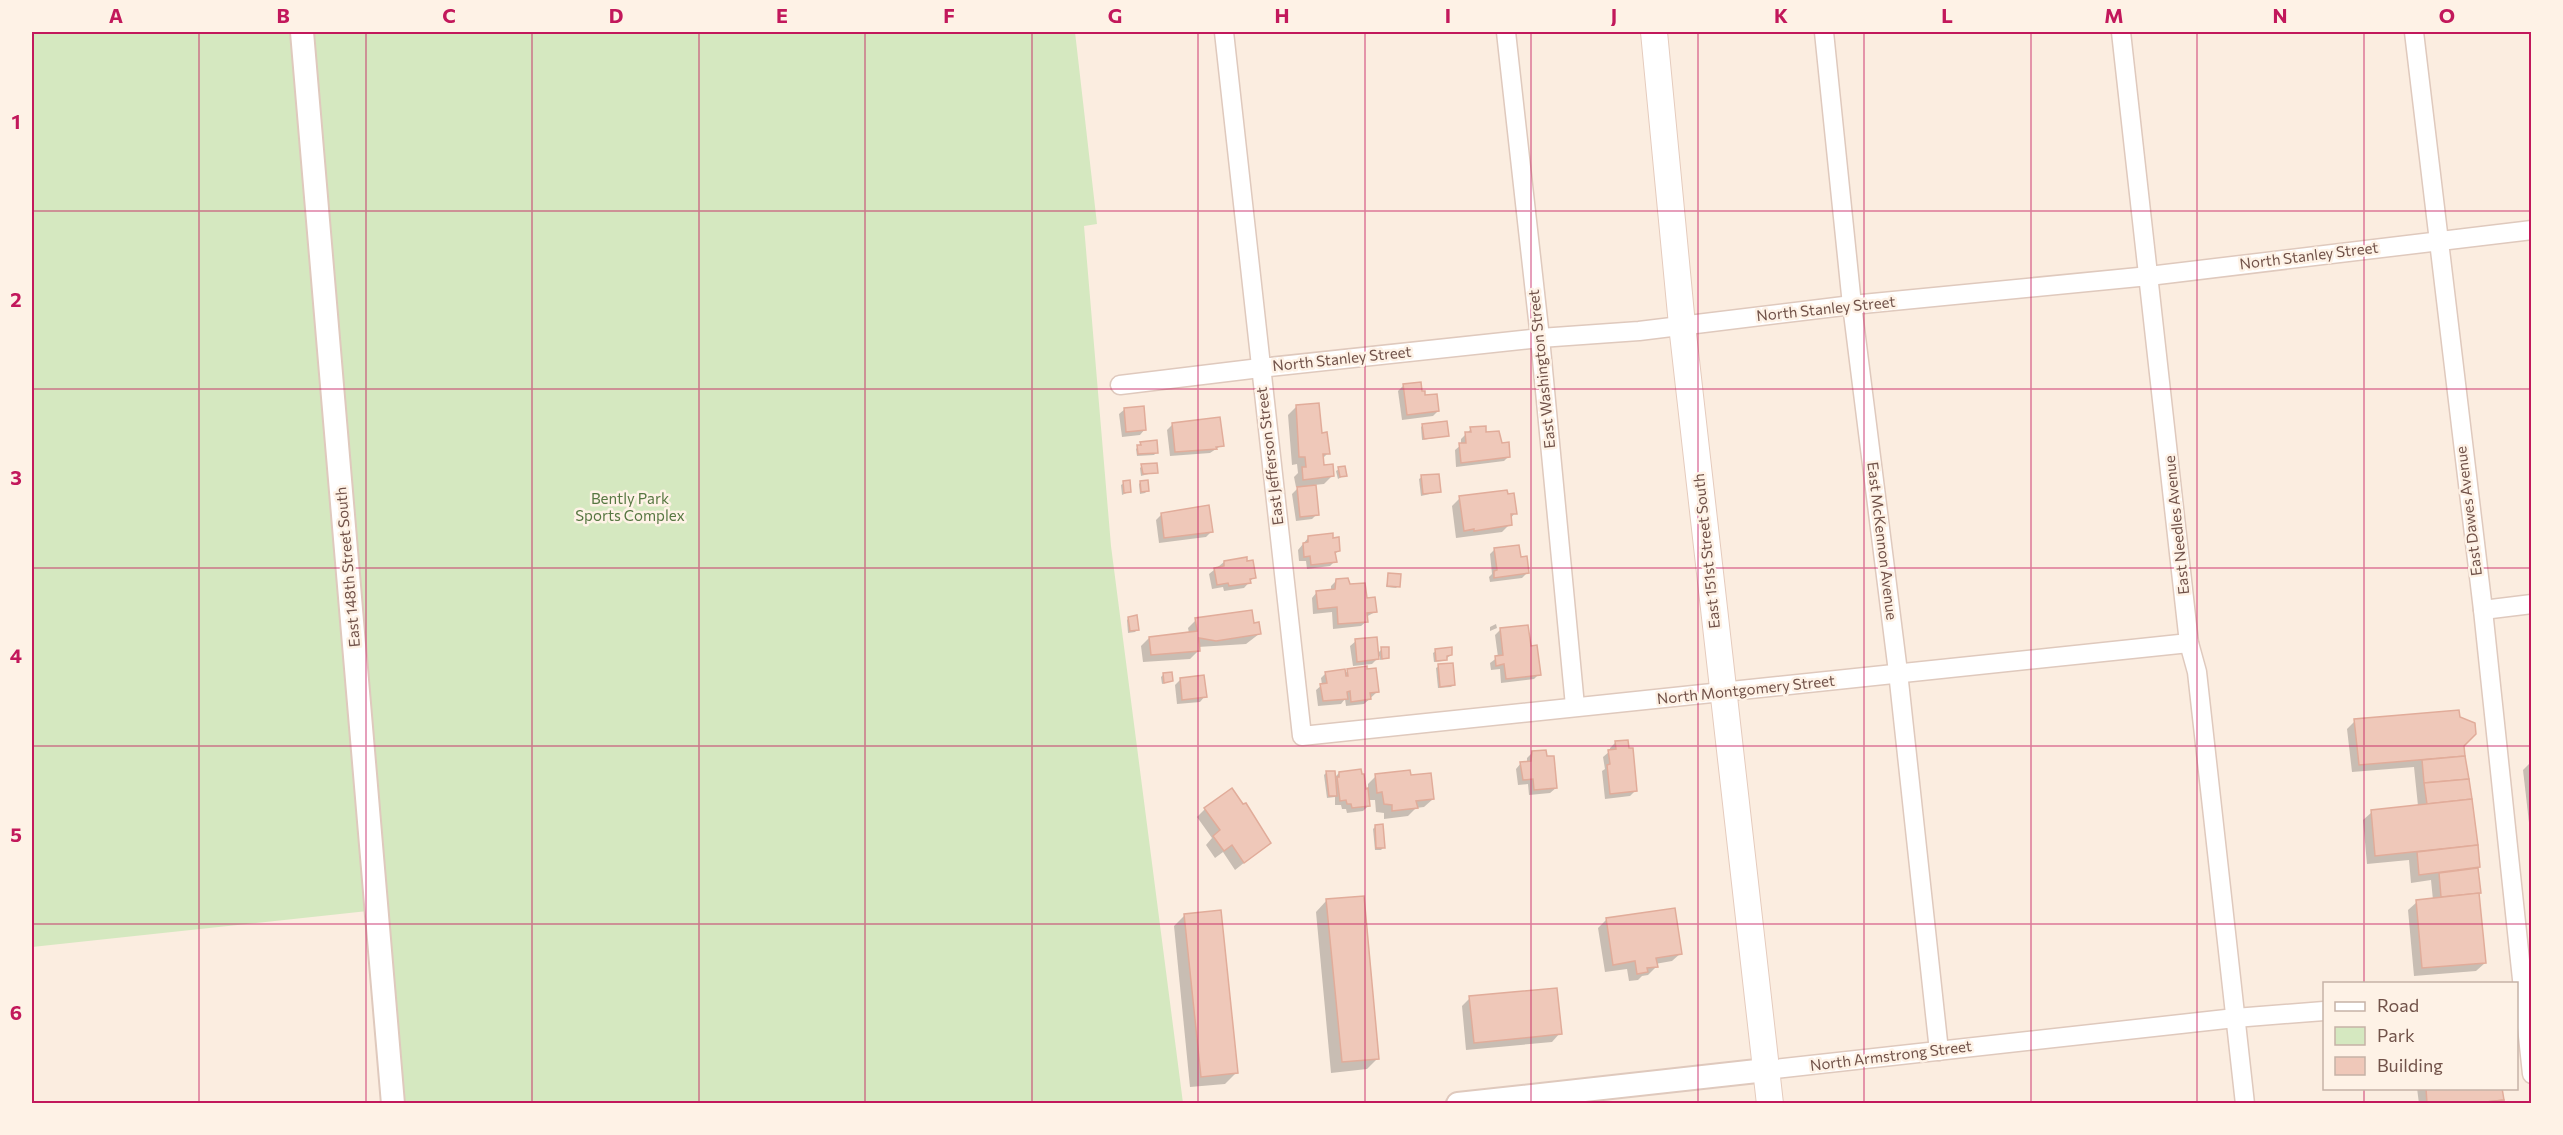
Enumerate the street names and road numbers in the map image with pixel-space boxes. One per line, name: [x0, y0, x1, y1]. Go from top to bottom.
street label: North Stanley Street: [2238, 238, 2379, 272]
street label: East Washington Street: [1524, 289, 1558, 449]
street label: North Stanley Street: [1755, 292, 1896, 324]
street label: North Stanley Street: [1271, 342, 1412, 374]
street label: East Jefferson Street: [1252, 386, 1286, 526]
street label: East Dawes Avenue: [2451, 445, 2485, 577]
street label: East Needles Avenue: [2160, 455, 2192, 596]
street label: East McKennon Avenue: [1864, 461, 1902, 621]
street label: East 151st Street South: [1689, 473, 1723, 630]
street label: East 148th Street South: [331, 486, 363, 648]
street label: North Montgomery Street: [1656, 671, 1836, 707]
street label: North Armstrong Street: [1809, 1036, 1973, 1074]

